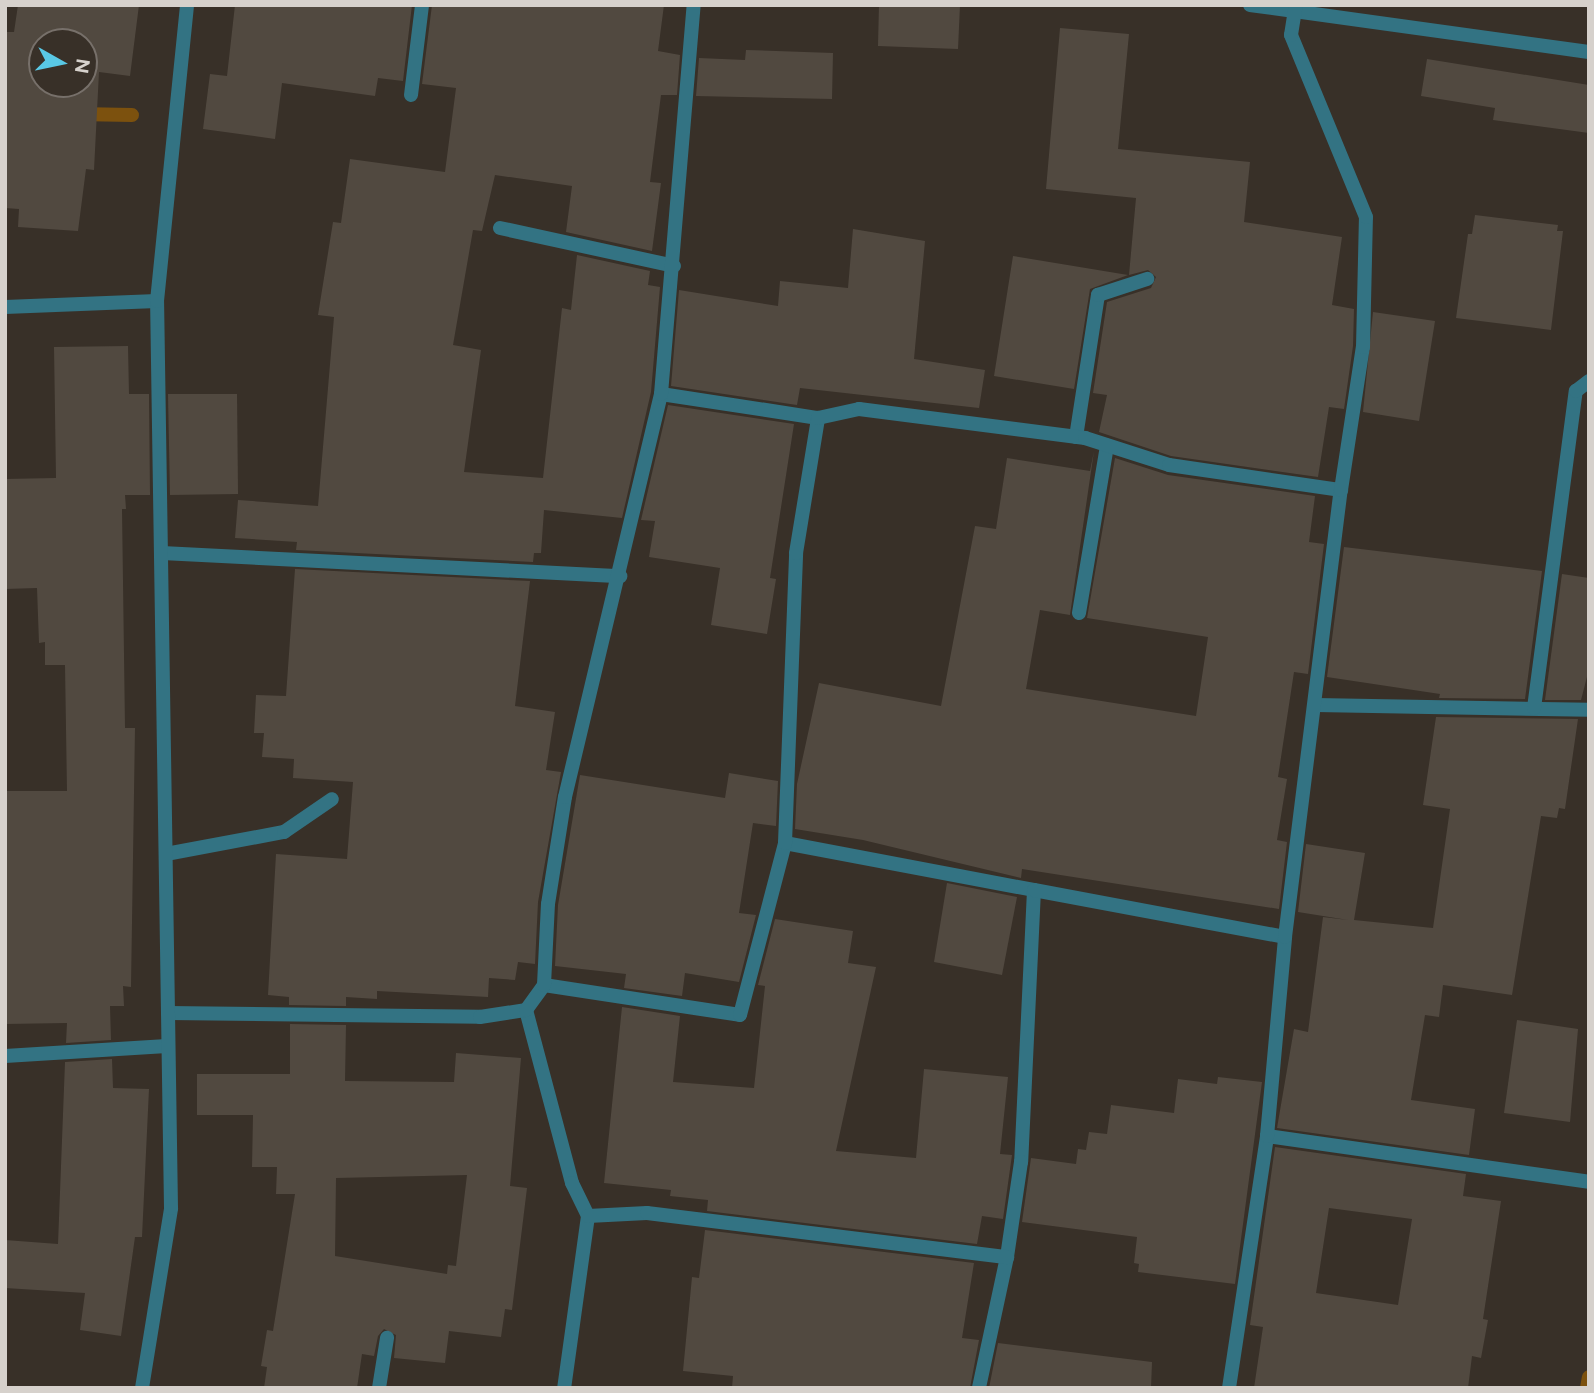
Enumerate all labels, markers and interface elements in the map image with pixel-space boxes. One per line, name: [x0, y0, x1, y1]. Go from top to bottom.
north arrow: [28, 28, 98, 98]
text: N: [70, 57, 95, 75]

